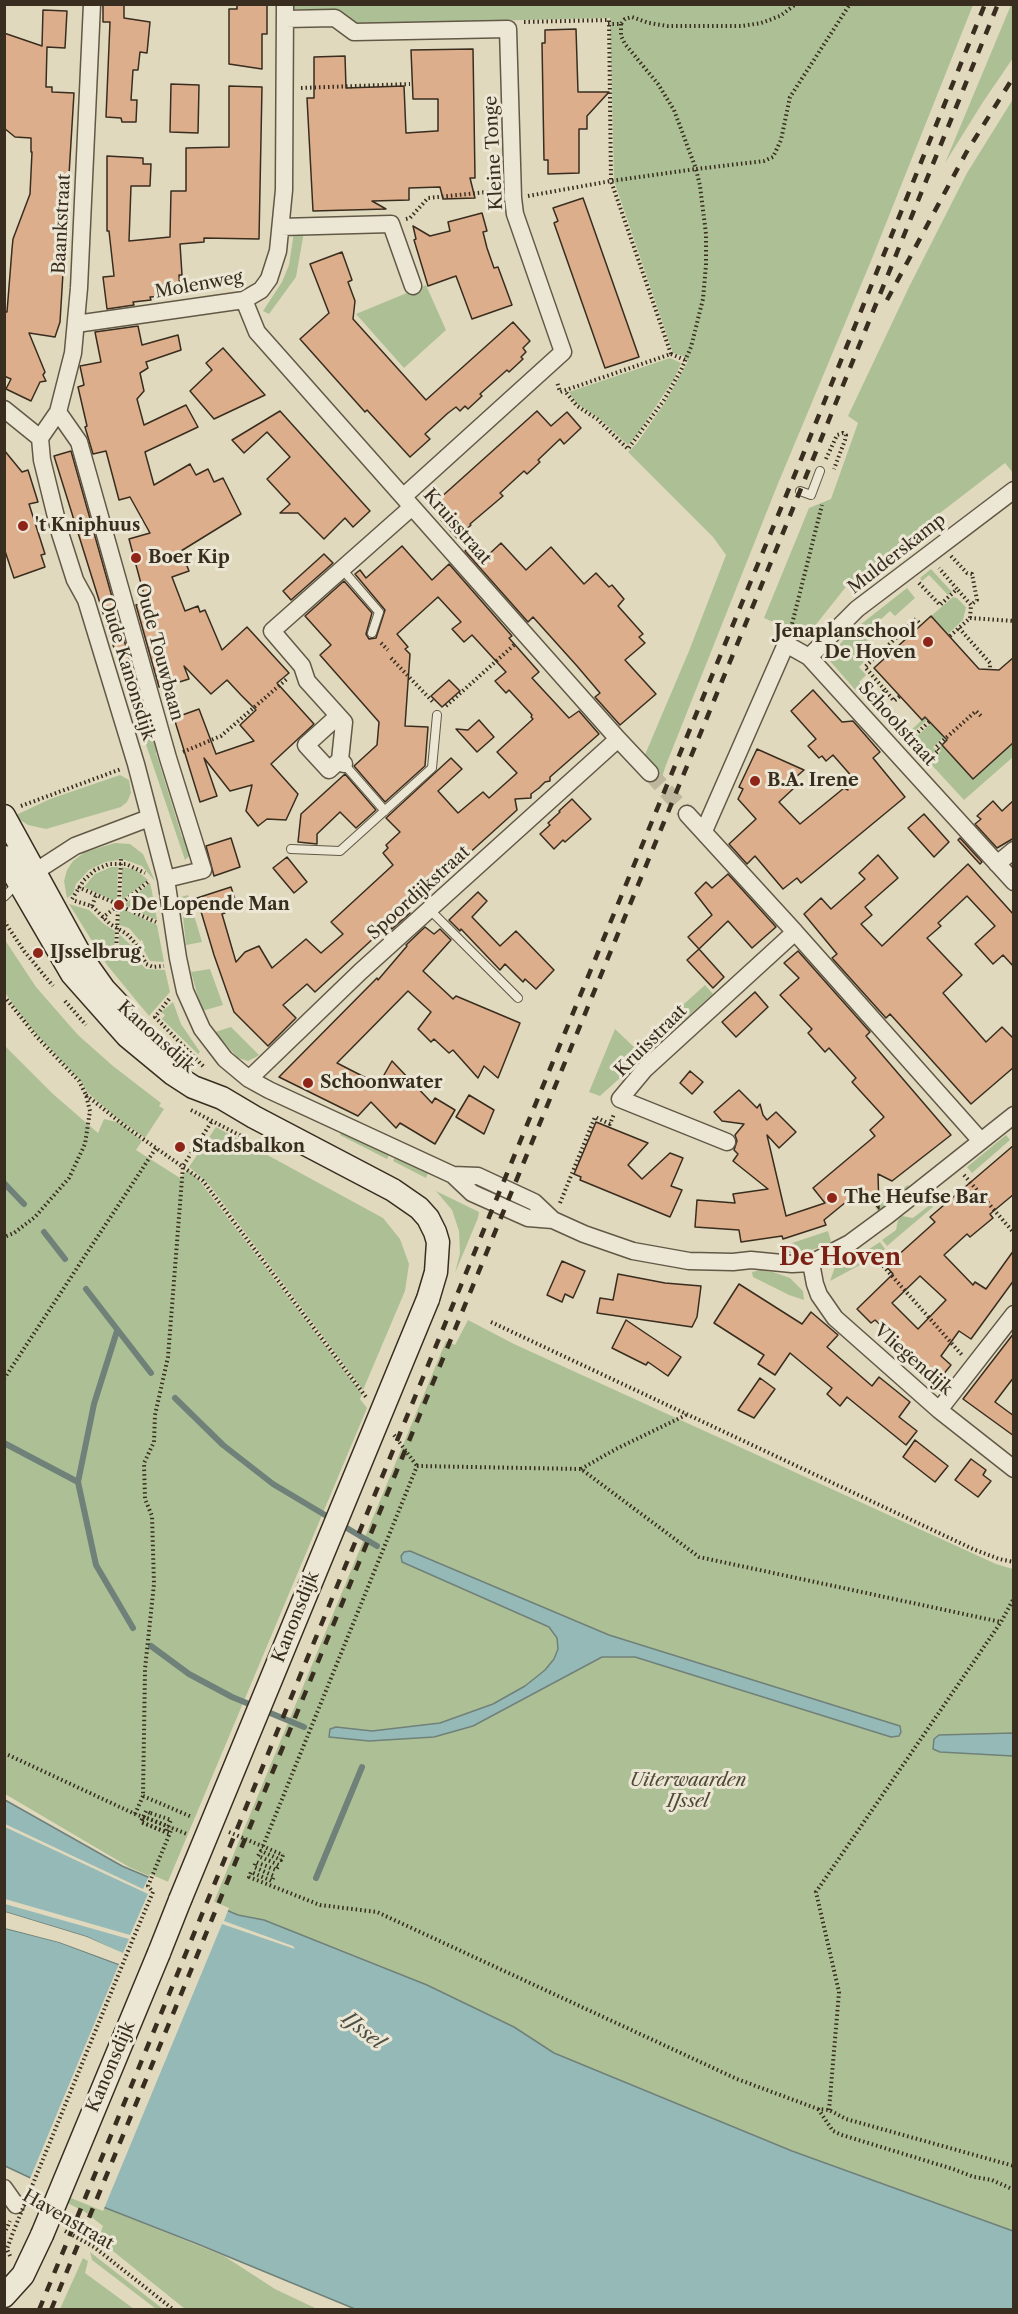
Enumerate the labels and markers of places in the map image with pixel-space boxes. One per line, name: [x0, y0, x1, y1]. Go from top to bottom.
place label: 't Kniphuus: [35, 515, 140, 537]
marker: 't Kniphuus: [16, 519, 30, 533]
place label: Boer Kip: [148, 547, 230, 569]
marker: Boer Kip: [129, 551, 143, 565]
place label: Jenaplanschool De Hoven: [775, 621, 916, 664]
marker: Jenaplanschool De Hoven: [921, 635, 935, 649]
place label: B.A. Irene: [767, 770, 859, 792]
marker: B.A. Irene: [748, 774, 762, 788]
place label: De Lopende Man: [131, 894, 290, 916]
marker: De Lopende Man: [112, 898, 126, 912]
place label: IJsselbrug: [50, 942, 141, 964]
marker: IJsselbrug: [31, 946, 45, 960]
place label: Schoonwater: [320, 1072, 442, 1094]
marker: Schoonwater: [301, 1076, 315, 1090]
place label: Stadsbalkon: [192, 1136, 305, 1158]
marker: Stadsbalkon: [173, 1140, 187, 1154]
place label: The Heufse Bar: [844, 1187, 988, 1209]
marker: The Heufse Bar: [825, 1191, 839, 1205]

